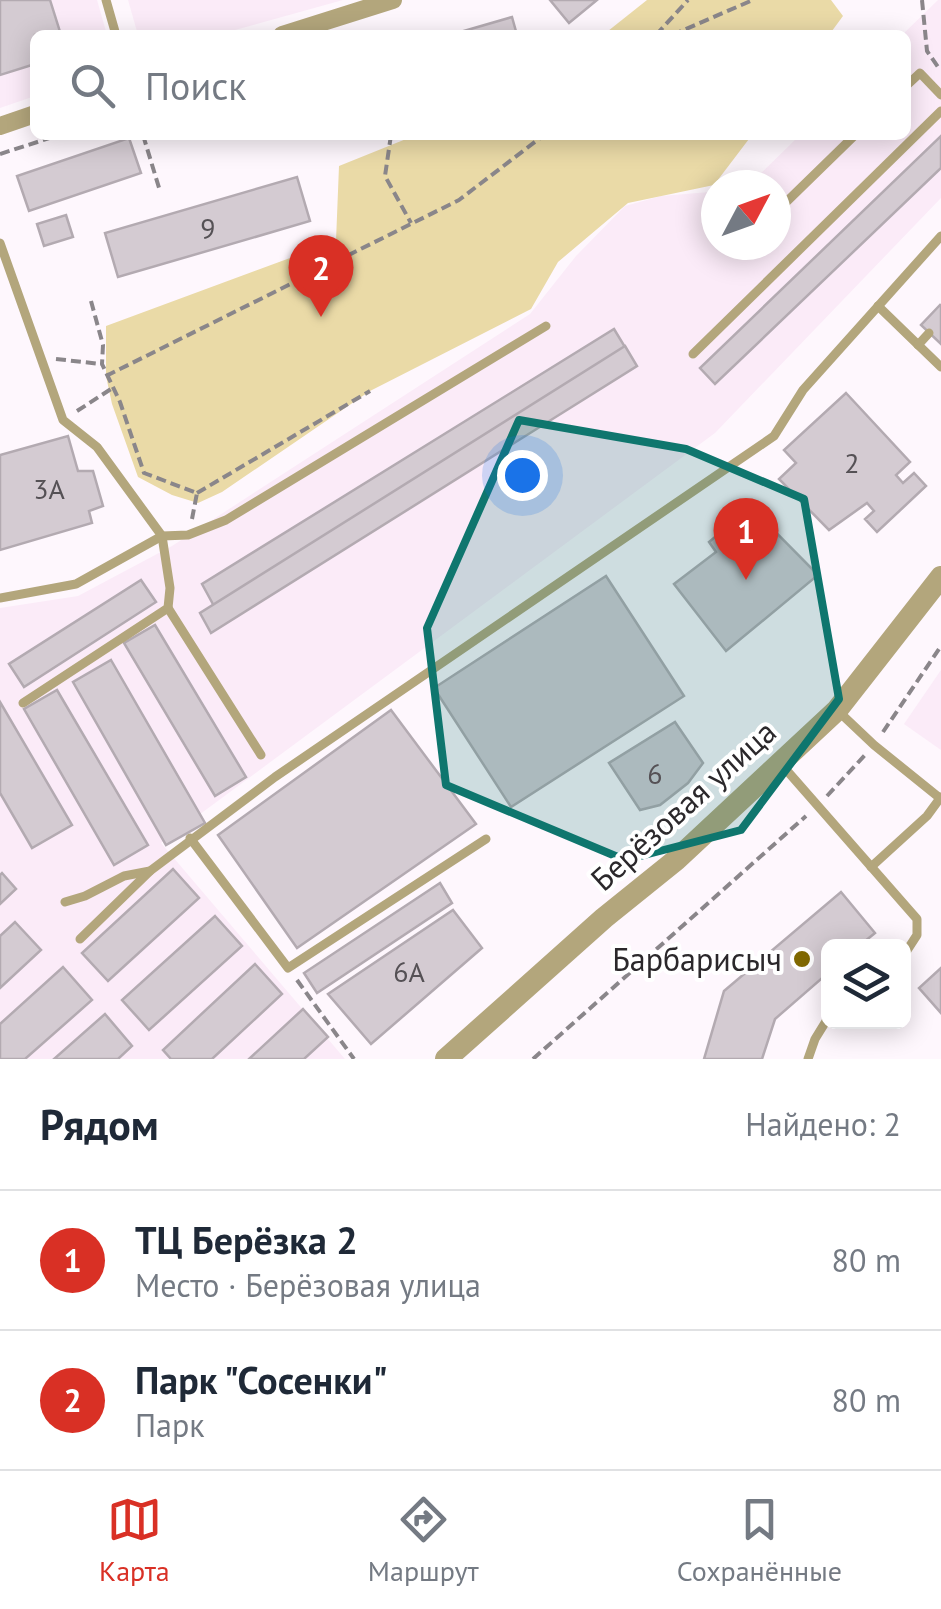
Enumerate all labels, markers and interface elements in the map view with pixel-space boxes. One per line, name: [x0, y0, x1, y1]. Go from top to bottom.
search box: [30, 30, 911, 140]
icon: search: [65, 58, 120, 113]
text: Поиск: [145, 61, 246, 110]
north arrow: [701, 170, 791, 260]
house number: 9: [200, 209, 216, 246]
pin: 2: [288, 234, 354, 317]
house number: 2: [844, 444, 860, 481]
your location: [497, 450, 548, 501]
house number: 3А: [33, 470, 65, 507]
pin: 1: [714, 498, 778, 580]
street label: Берёзовая улица: [581, 711, 785, 899]
house number: 6: [647, 755, 663, 792]
place label: Барбарисыч: [612, 938, 782, 980]
map controls: [821, 939, 911, 1029]
button: layers: [821, 939, 911, 1029]
marker: Барбарисыч: [791, 948, 813, 970]
house number: 6А: [393, 953, 425, 990]
text: Рядом: [40, 1097, 159, 1152]
text: Найдено: 2: [745, 1103, 901, 1145]
text: ТЦ Берёзка 2: [135, 1215, 358, 1264]
text: 1: [63, 1239, 82, 1281]
text: 80 m: [832, 1239, 901, 1281]
text: Место · Берёзовая улица: [135, 1264, 481, 1306]
text: Парк "Сосенки": [135, 1355, 388, 1404]
text: 2: [63, 1379, 82, 1421]
text: 80 m: [832, 1379, 901, 1421]
text: Парк: [135, 1404, 205, 1446]
tab: Карта: [99, 1492, 170, 1589]
tab: Маршрут: [368, 1492, 479, 1589]
tab: Сохранённые: [677, 1492, 842, 1589]

